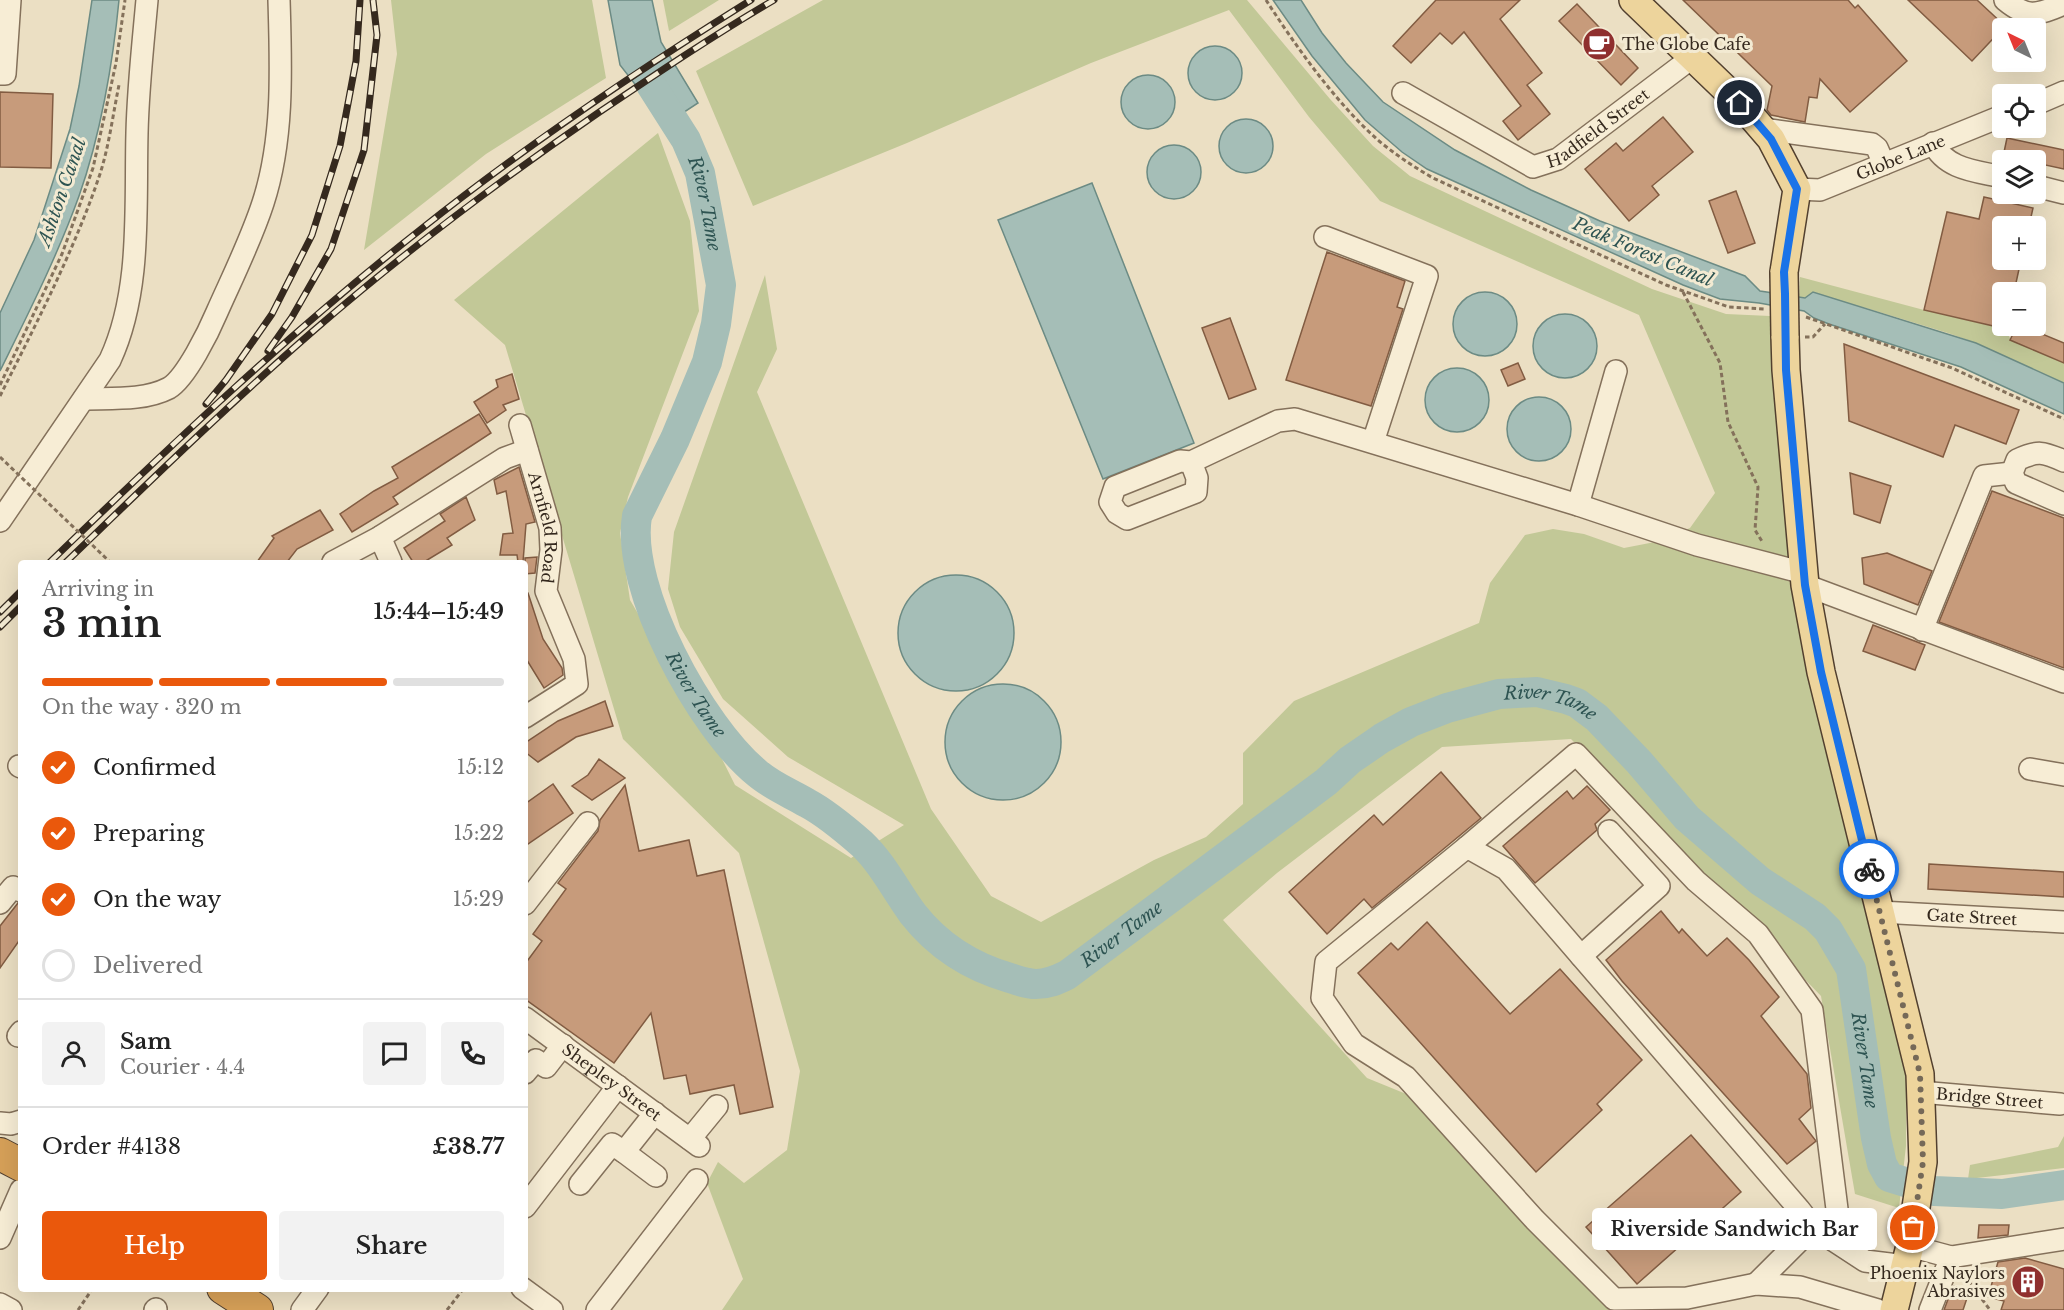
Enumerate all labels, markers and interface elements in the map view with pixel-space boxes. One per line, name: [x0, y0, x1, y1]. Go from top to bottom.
north arrow: [1992, 18, 2046, 72]
map controls: [1992, 18, 2046, 336]
cafe icon: The Globe Cafe: [1581, 26, 1617, 62]
place label: The Globe Cafe: [1622, 34, 1751, 54]
pin: [1714, 77, 1765, 128]
street label: Hadfield Street: [1544, 84, 1653, 172]
button: locate: [1992, 84, 2046, 138]
icon: home: [1723, 86, 1756, 119]
street label: Globe Lane: [1853, 130, 1948, 184]
water label: Ashton Canal: [33, 135, 91, 251]
button: layers: [1992, 150, 2046, 204]
water label: River Tame: [683, 152, 725, 253]
water label: Peak Forest Canal: [1569, 212, 1717, 292]
button: +: [1992, 216, 2046, 270]
button: −: [1992, 282, 2046, 336]
street label: Arnfield Road: [524, 468, 561, 585]
text: Arriving in: [42, 577, 154, 601]
text: 15:44–15:49: [374, 598, 504, 625]
text: 3 min: [42, 599, 162, 648]
water label: River Tame: [660, 647, 730, 742]
water label: River Tame: [1502, 681, 1601, 725]
text: On the way · 320 m: [42, 695, 241, 719]
icon: check: [42, 751, 75, 784]
text: Confirmed: [93, 754, 216, 781]
text: 15:12: [457, 755, 504, 779]
icon: check: [42, 817, 75, 850]
text: Preparing: [93, 820, 204, 847]
text: 15:22: [453, 821, 504, 845]
courier: [1839, 839, 1899, 899]
icon: bike: [1853, 853, 1886, 886]
icon: check: [42, 883, 75, 916]
text: On the way: [93, 886, 221, 913]
text: 15:29: [453, 887, 504, 911]
water label: River Tame: [1076, 896, 1167, 973]
street label: Gate Street: [1926, 905, 2018, 929]
text: Delivered: [93, 952, 203, 979]
water label: River Tame: [1846, 1010, 1882, 1110]
button: person: [42, 1022, 105, 1085]
button: chat: [363, 1022, 426, 1085]
button: phone: [441, 1022, 504, 1085]
text: Sam: [120, 1028, 172, 1055]
street label: Shepley Street: [559, 1039, 665, 1125]
text: Courier · 4.4: [120, 1055, 245, 1079]
street label: Bridge Street: [1935, 1083, 2044, 1113]
text: Order #4138: [42, 1133, 181, 1160]
text: £38.77: [432, 1133, 504, 1160]
pin: [1887, 1202, 1938, 1253]
callout: Riverside Sandwich Bar: [1592, 1207, 1877, 1249]
button: Help: [42, 1211, 267, 1280]
button: Share: [279, 1211, 504, 1280]
icon: bag: [1896, 1211, 1929, 1244]
text: Riverside Sandwich Bar: [1610, 1217, 1859, 1241]
place label: Phoenix Naylors Abrasives: [1870, 1263, 2005, 1301]
building icon: Phoenix Naylors Abrasives: [2010, 1264, 2046, 1300]

